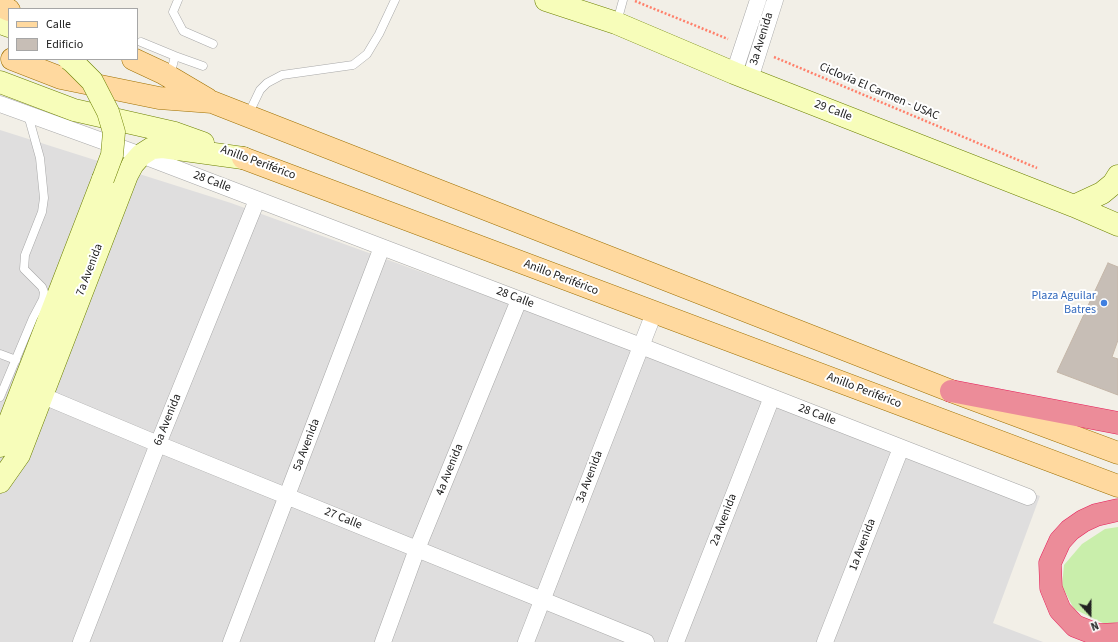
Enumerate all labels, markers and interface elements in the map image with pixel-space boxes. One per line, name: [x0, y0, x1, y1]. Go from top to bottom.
legend: [8, 8, 138, 60]
street label: 3a Avenida: [747, 11, 777, 67]
text: Calle: [46, 16, 71, 33]
text: Edificio: [46, 36, 83, 53]
street label: Ciclovía El Carmen - USAC: [817, 60, 941, 124]
street label: 29 Calle: [812, 97, 854, 125]
street label: Anillo Periférico: [219, 143, 297, 183]
street label: 28 Calle: [191, 168, 233, 196]
street label: 7a Avenida: [73, 242, 107, 298]
street label: Anillo Periférico: [522, 257, 600, 299]
street label: 28 Calle: [494, 284, 536, 312]
place label: Plaza Aguilar Batres: [1032, 289, 1096, 317]
marker: Plaza Aguilar Batres: [1099, 298, 1109, 308]
street label: Anillo Periférico: [825, 370, 903, 412]
street label: 6a Avenida: [151, 392, 185, 448]
street label: 28 Calle: [796, 401, 838, 429]
street label: 5a Avenida: [290, 417, 324, 473]
street label: 4a Avenida: [433, 442, 467, 498]
street label: 3a Avenida: [573, 449, 607, 505]
street label: 2a Avenida: [707, 492, 741, 548]
street label: 27 Calle: [322, 505, 364, 533]
street label: 1a Avenida: [846, 517, 880, 573]
north arrow: [1070, 594, 1110, 634]
text: N: [1088, 617, 1101, 634]

